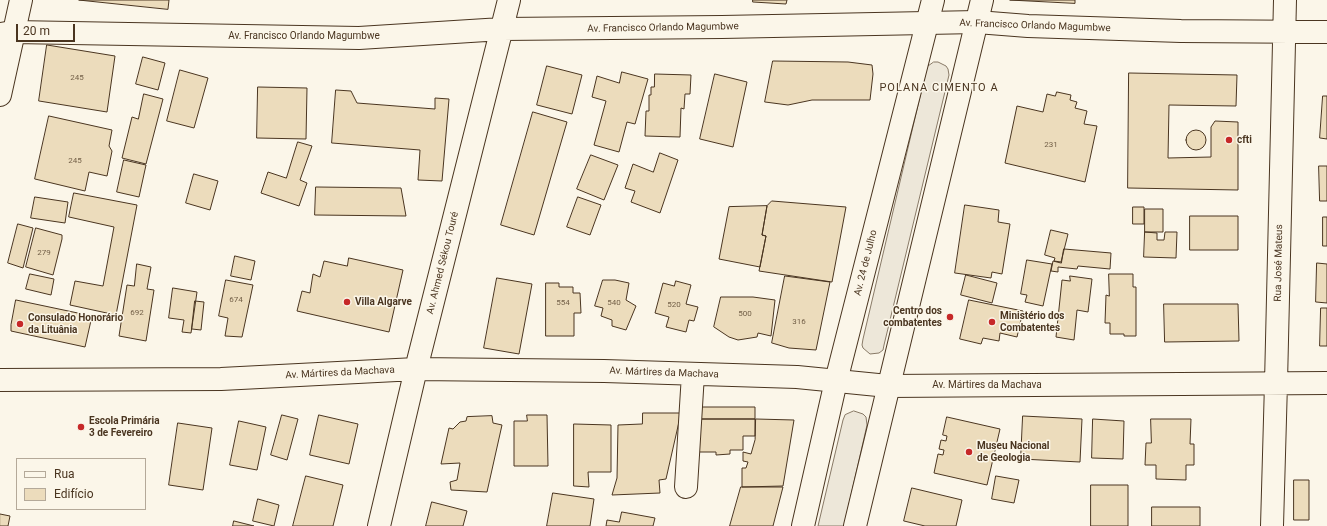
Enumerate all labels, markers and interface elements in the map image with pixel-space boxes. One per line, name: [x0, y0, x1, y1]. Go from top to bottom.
scale bar: [18, 16, 77, 42]
street label: Av. Francisco Orlando Magumbwe: [959, 17, 1111, 35]
street label: Av. Francisco Orlando Magumbwe: [587, 21, 739, 35]
text: 20 m: [23, 24, 50, 38]
street label: Av. Francisco Orlando Magumbwe: [228, 30, 380, 42]
house number: 245: [70, 73, 84, 83]
district label: POLANA CIMENTO A: [879, 81, 999, 95]
place label: cfti: [1237, 134, 1252, 146]
marker: cfti: [1224, 135, 1234, 145]
house number: 231: [1044, 140, 1058, 150]
house number: 245: [68, 156, 82, 166]
street label: Av. Ahmed Sékou Touré: [424, 210, 462, 316]
street label: Rua José Mateus: [1272, 224, 1286, 302]
street label: Av. 24 de Julho: [852, 229, 880, 297]
house number: 279: [37, 248, 51, 258]
house number: 674: [229, 295, 243, 305]
place label: Villa Algarve: [355, 296, 412, 308]
marker: Villa Algarve: [342, 297, 352, 307]
house number: 554: [556, 298, 570, 308]
house number: 540: [607, 298, 621, 308]
house number: 520: [667, 300, 681, 310]
place label: Centro dos combatentes: [883, 305, 942, 328]
house number: 692: [130, 308, 144, 318]
house number: 500: [738, 309, 752, 319]
place label: Ministério dos Combatentes: [1000, 310, 1064, 334]
place label: Consulado Honorário da Lituânia: [28, 312, 123, 336]
marker: Centro dos combatentes: [945, 312, 955, 322]
house number: 316: [792, 317, 806, 327]
marker: Ministério dos Combatentes: [987, 317, 997, 327]
marker: Consulado Honorário da Lituânia: [15, 319, 25, 329]
street label: Av. Mártires da Machava: [285, 364, 395, 382]
street label: Av. Mártires da Machava: [609, 365, 719, 381]
street label: Av. Mártires da Machava: [932, 379, 1042, 391]
place label: Escola Primária 3 de Fevereiro: [89, 415, 160, 438]
marker: Escola Primária 3 de Fevereiro: [76, 422, 86, 432]
place label: Museu Nacional de Geologia: [977, 440, 1049, 464]
marker: Museu Nacional de Geologia: [964, 447, 974, 457]
legend: [16, 458, 146, 510]
text: Rua: [54, 467, 75, 481]
text: Edifício: [54, 487, 94, 501]

